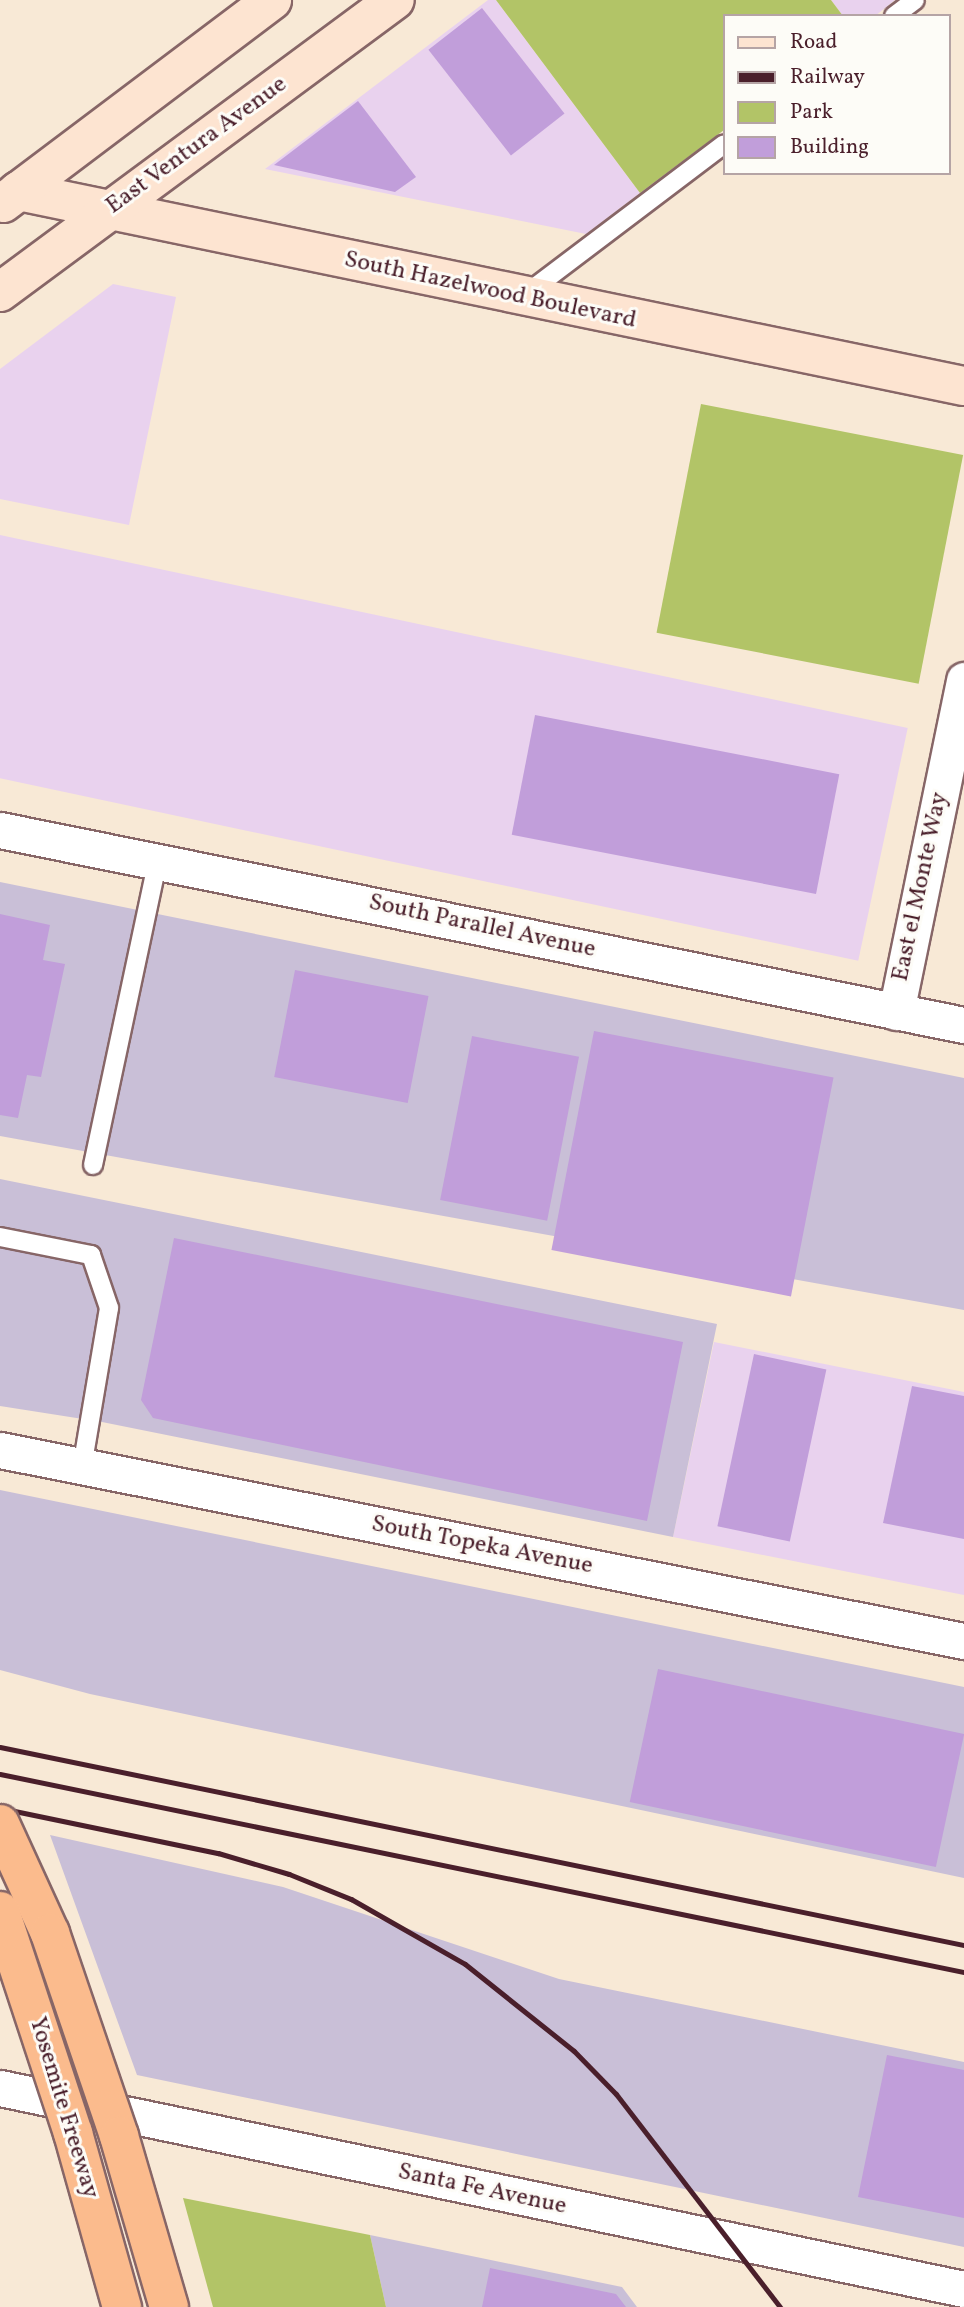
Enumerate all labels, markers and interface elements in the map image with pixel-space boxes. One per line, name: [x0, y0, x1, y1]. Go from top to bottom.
legend: [722, 14, 950, 175]
text: Road: [790, 28, 837, 57]
text: Railway: [790, 63, 865, 92]
street label: East Ventura Avenue: [101, 71, 293, 221]
text: Park: [790, 98, 833, 127]
text: Building: [790, 133, 869, 162]
street label: South Hazelwood Boulevard: [341, 246, 639, 336]
street label: East el Monte Way: [887, 790, 955, 984]
street label: South Parallel Avenue: [366, 889, 598, 965]
street label: South Topeka Avenue: [368, 1510, 596, 1582]
street label: Yosemite Freeway: [22, 2014, 104, 2202]
street label: Santa Fe Avenue: [395, 2158, 569, 2222]

